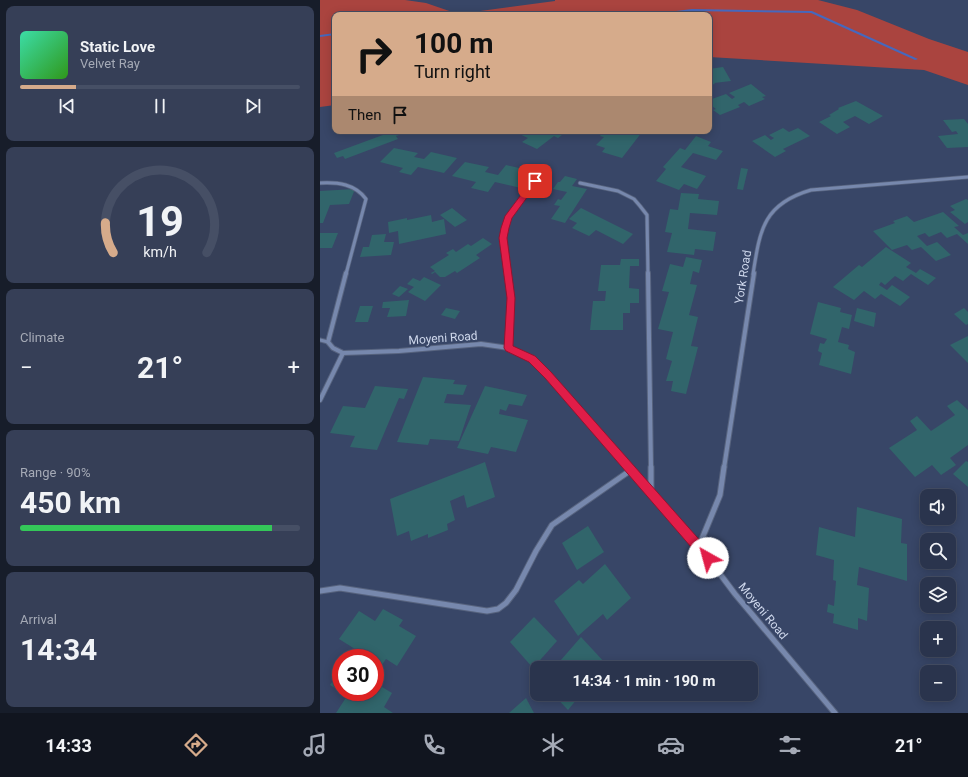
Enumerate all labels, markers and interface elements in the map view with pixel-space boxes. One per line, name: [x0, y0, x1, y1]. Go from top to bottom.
text: 100 m: [414, 27, 493, 60]
icon: right: [348, 28, 400, 80]
text: Static Love: [80, 38, 155, 56]
text: Velvet Ray: [80, 56, 140, 71]
text: Turn right: [414, 61, 491, 82]
icon: previous: [56, 95, 78, 117]
icon: pause: [149, 95, 171, 117]
icon: next: [242, 95, 264, 117]
icon: arrive: [389, 104, 411, 126]
text: Then: [348, 106, 381, 124]
pin: [518, 164, 552, 198]
icon: arrive: [524, 170, 546, 192]
text: 19: [136, 197, 184, 246]
text: km/h: [143, 244, 177, 260]
street label: York Road: [732, 249, 754, 305]
street label: Moyeni Road: [408, 329, 478, 347]
text: Climate: [20, 330, 64, 345]
text: 21°: [137, 350, 183, 385]
text: −: [20, 355, 33, 380]
text: +: [288, 355, 300, 380]
text: Range · 90%: [20, 465, 90, 480]
text: 450 km: [20, 485, 121, 520]
map controls: [920, 489, 956, 701]
button: sound: [920, 489, 956, 525]
button: search: [920, 533, 956, 569]
position arrow: [687, 537, 729, 579]
button: layers: [920, 577, 956, 613]
street label: Moyeni Road: [735, 580, 791, 642]
text: Arrival: [20, 612, 57, 627]
button: +: [920, 621, 956, 657]
text: 14:34: [20, 632, 97, 667]
speed limit sign: 30: [332, 649, 384, 701]
button: −: [920, 665, 956, 701]
text: 14:34 · 1 min · 190 m: [573, 672, 715, 690]
icon: directions: [182, 731, 210, 759]
icon: music: [301, 731, 329, 759]
icon: phone: [420, 731, 448, 759]
icon: climate: [539, 731, 567, 759]
icon: car: [657, 731, 685, 759]
icon: filters: [776, 731, 804, 759]
text: 14:33: [45, 735, 92, 756]
text: 21°: [895, 735, 923, 756]

